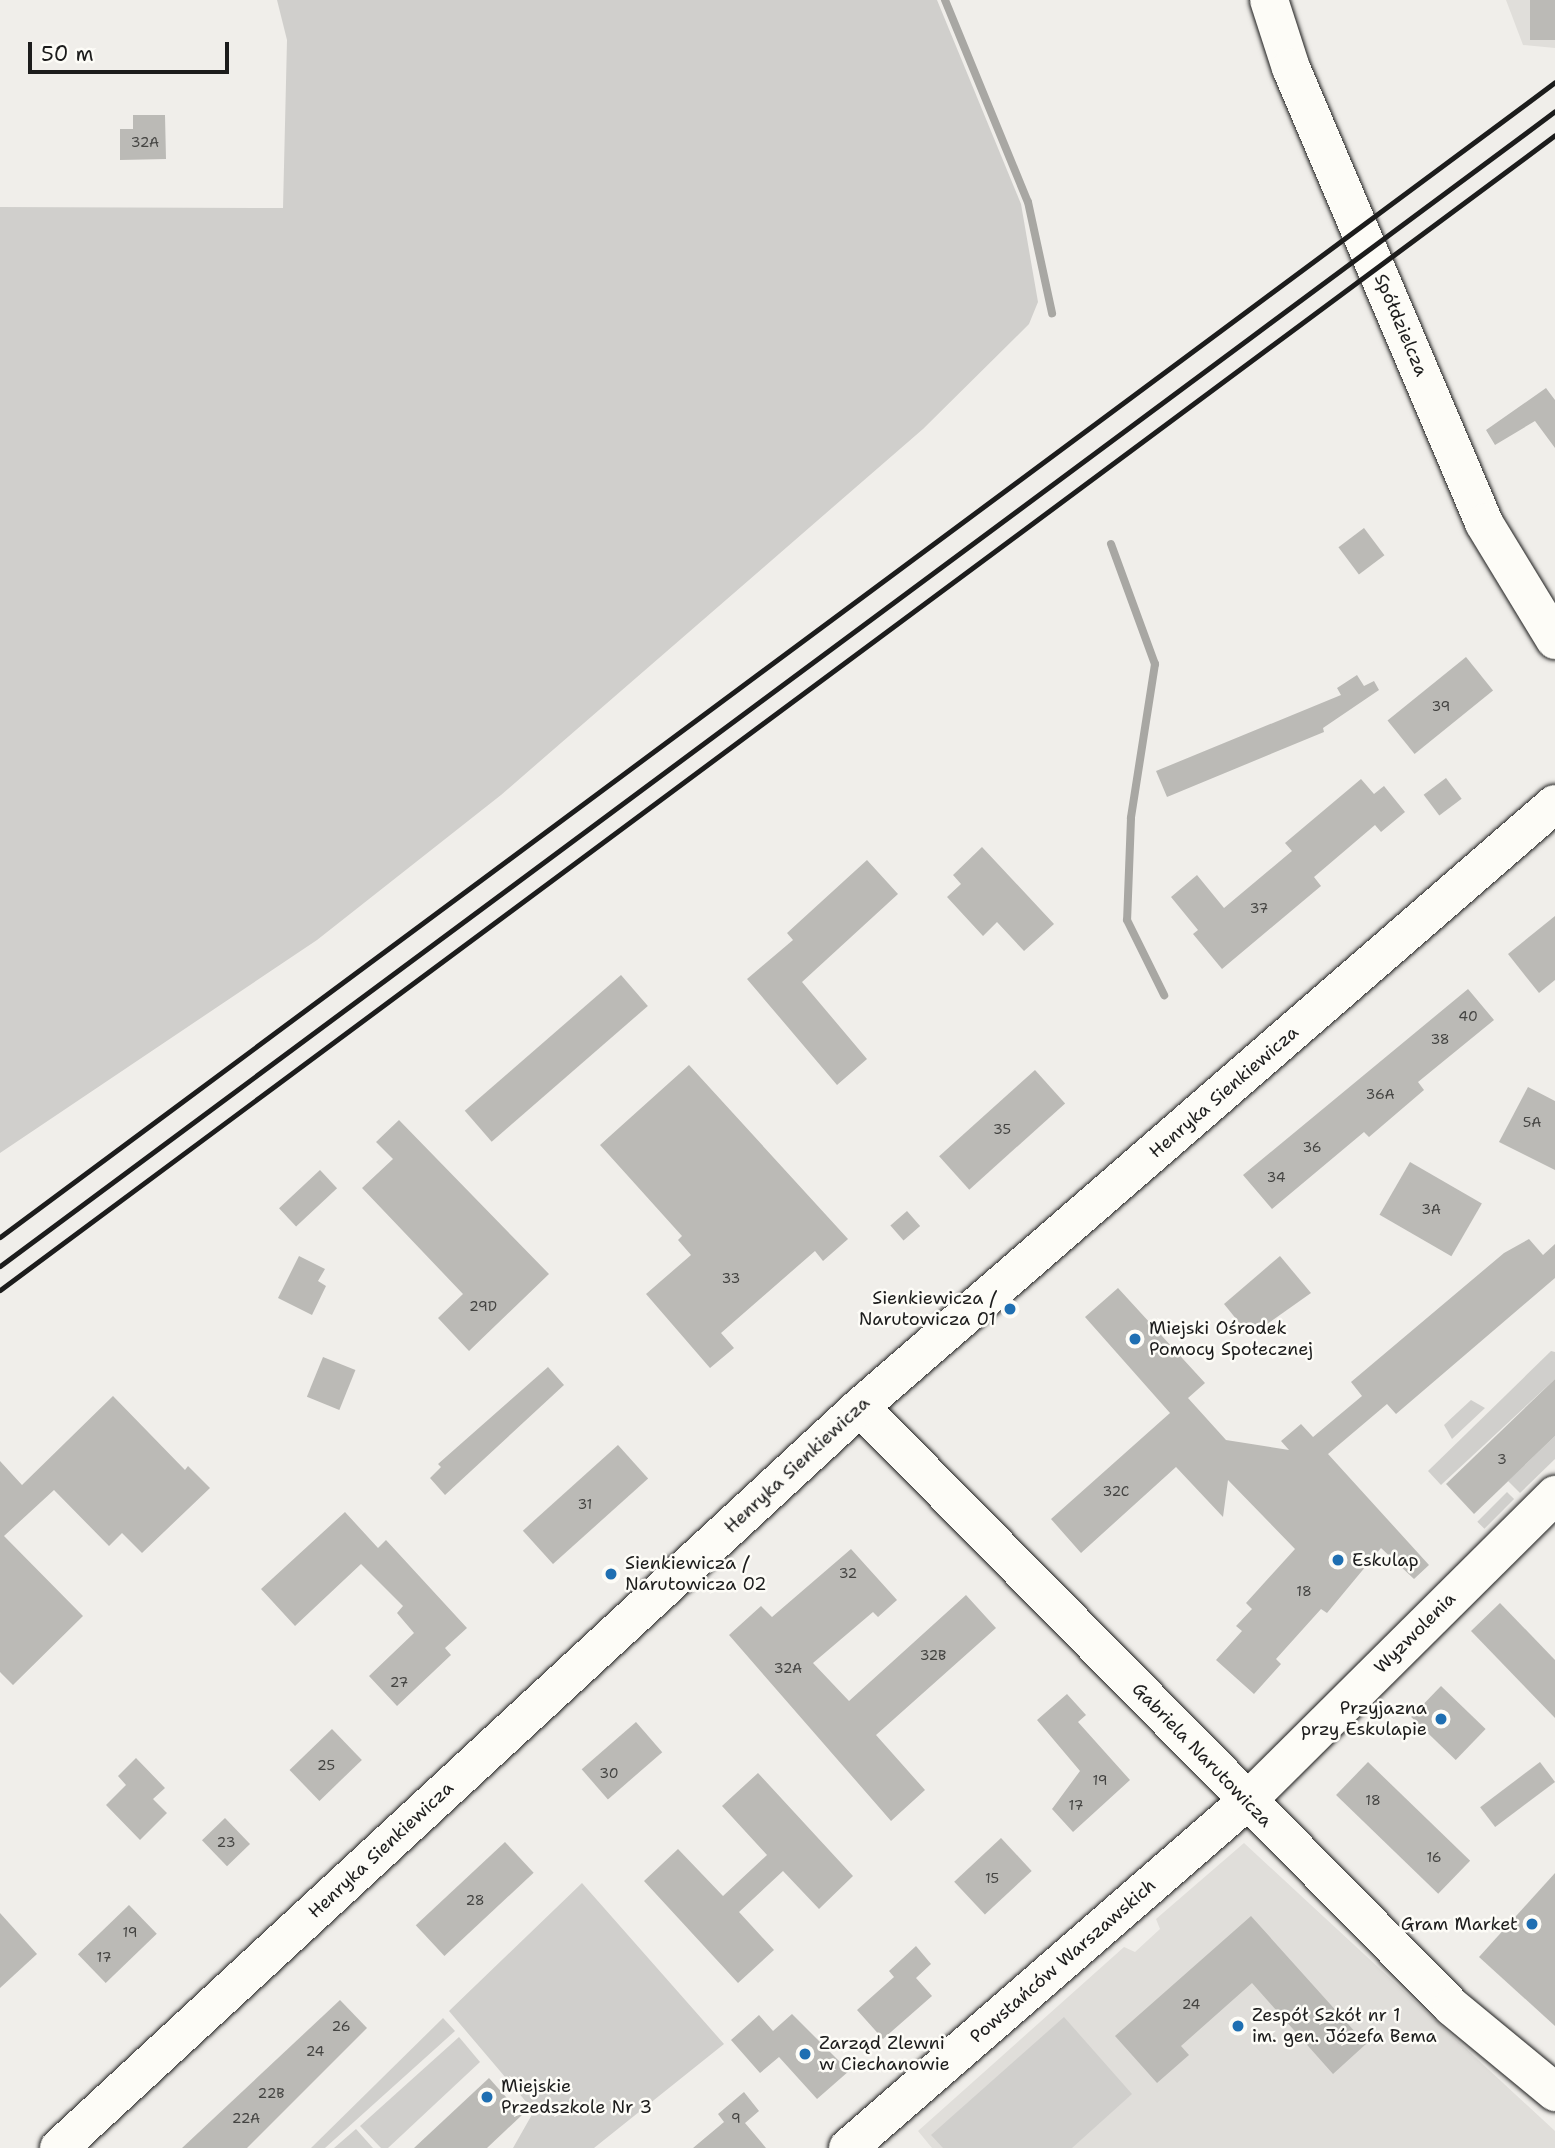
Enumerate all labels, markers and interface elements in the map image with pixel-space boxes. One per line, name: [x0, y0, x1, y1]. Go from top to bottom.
scale bar: [32, 28, 233, 72]
text: 50 m: [41, 40, 94, 68]
house number: 32A: [131, 134, 159, 150]
street label: Spółdzielcza: [1370, 271, 1432, 379]
house number: 39: [1432, 698, 1450, 714]
house number: 37: [1250, 900, 1268, 916]
house number: 40: [1458, 1008, 1478, 1024]
street label: Henryka Sienkiewicza: [1145, 1021, 1303, 1163]
house number: 38: [1430, 1031, 1450, 1047]
house number: 36A: [1365, 1086, 1395, 1102]
house number: 5A: [1523, 1114, 1541, 1130]
house number: 35: [993, 1121, 1011, 1137]
house number: 36: [1302, 1139, 1322, 1155]
house number: 34: [1266, 1169, 1286, 1185]
house number: 3A: [1421, 1201, 1441, 1217]
house number: 33: [722, 1270, 740, 1286]
place label: Sienkiewicza / Narutowicza 01: [859, 1288, 996, 1330]
house number: 29D: [469, 1298, 497, 1314]
marker: Sienkiewicza / Narutowicza 01: [1002, 1301, 1018, 1317]
place label: Miejski Ośrodek Pomocy Społecznej: [1149, 1318, 1313, 1360]
marker: Miejski Ośrodek Pomocy Społecznej: [1127, 1331, 1143, 1347]
street label: Henryka Sienkiewicza: [720, 1392, 874, 1538]
house number: 3: [1497, 1451, 1507, 1467]
house number: 32C: [1103, 1483, 1129, 1499]
house number: 31: [578, 1496, 592, 1512]
place label: Eskulap: [1352, 1549, 1419, 1571]
marker: Eskulap: [1330, 1552, 1346, 1568]
place label: Sienkiewicza / Narutowicza 02: [625, 1553, 767, 1596]
house number: 32: [839, 1565, 857, 1581]
marker: Sienkiewicza / Narutowicza 02: [603, 1566, 619, 1582]
house number: 18: [1296, 1583, 1312, 1599]
street label: Wyzwolenia: [1370, 1588, 1460, 1678]
house number: 32B: [920, 1647, 946, 1663]
house number: 32A: [774, 1660, 802, 1676]
house number: 27: [390, 1674, 408, 1690]
street label: Gabriela Narutowicza: [1128, 1678, 1276, 1832]
place label: Przyjazna przy Eskulapie: [1301, 1698, 1427, 1740]
marker: Przyjazna przy Eskulapie: [1433, 1711, 1449, 1727]
house number: 25: [317, 1757, 335, 1773]
house number: 30: [599, 1765, 619, 1781]
house number: 19: [1092, 1772, 1108, 1788]
street label: Henryka Sienkiewicza: [304, 1777, 458, 1923]
house number: 18: [1365, 1792, 1381, 1808]
house number: 17: [1069, 1797, 1083, 1813]
house number: 23: [217, 1834, 235, 1850]
house number: 16: [1426, 1849, 1442, 1865]
house number: 15: [985, 1870, 999, 1886]
street label: Powstańców Warszawskich: [966, 1874, 1160, 2048]
house number: 28: [465, 1892, 485, 1908]
place label: Gram Market: [1401, 1913, 1518, 1935]
marker: Gram Market: [1524, 1916, 1540, 1932]
house number: 19: [122, 1924, 138, 1940]
house number: 17: [97, 1949, 111, 1965]
house number: 24: [1182, 1996, 1200, 2012]
place label: Zespół Szkół nr 1 im. gen. Józefa Bema: [1252, 2005, 1437, 2048]
house number: 26: [332, 2018, 350, 2034]
marker: Zespół Szkół nr 1 im. gen. Józefa Bema: [1230, 2018, 1246, 2034]
place label: Zarząd Zlewni w Ciechanowie: [819, 2033, 950, 2076]
house number: 24: [306, 2043, 324, 2059]
marker: Zarząd Zlewni w Ciechanowie: [797, 2046, 813, 2062]
place label: Miejskie Przedszkole Nr 3: [501, 2076, 652, 2118]
house number: 22B: [258, 2085, 284, 2101]
marker: Miejskie Przedszkole Nr 3: [479, 2089, 495, 2105]
house number: 22A: [232, 2110, 260, 2126]
house number: 9: [731, 2110, 741, 2126]

